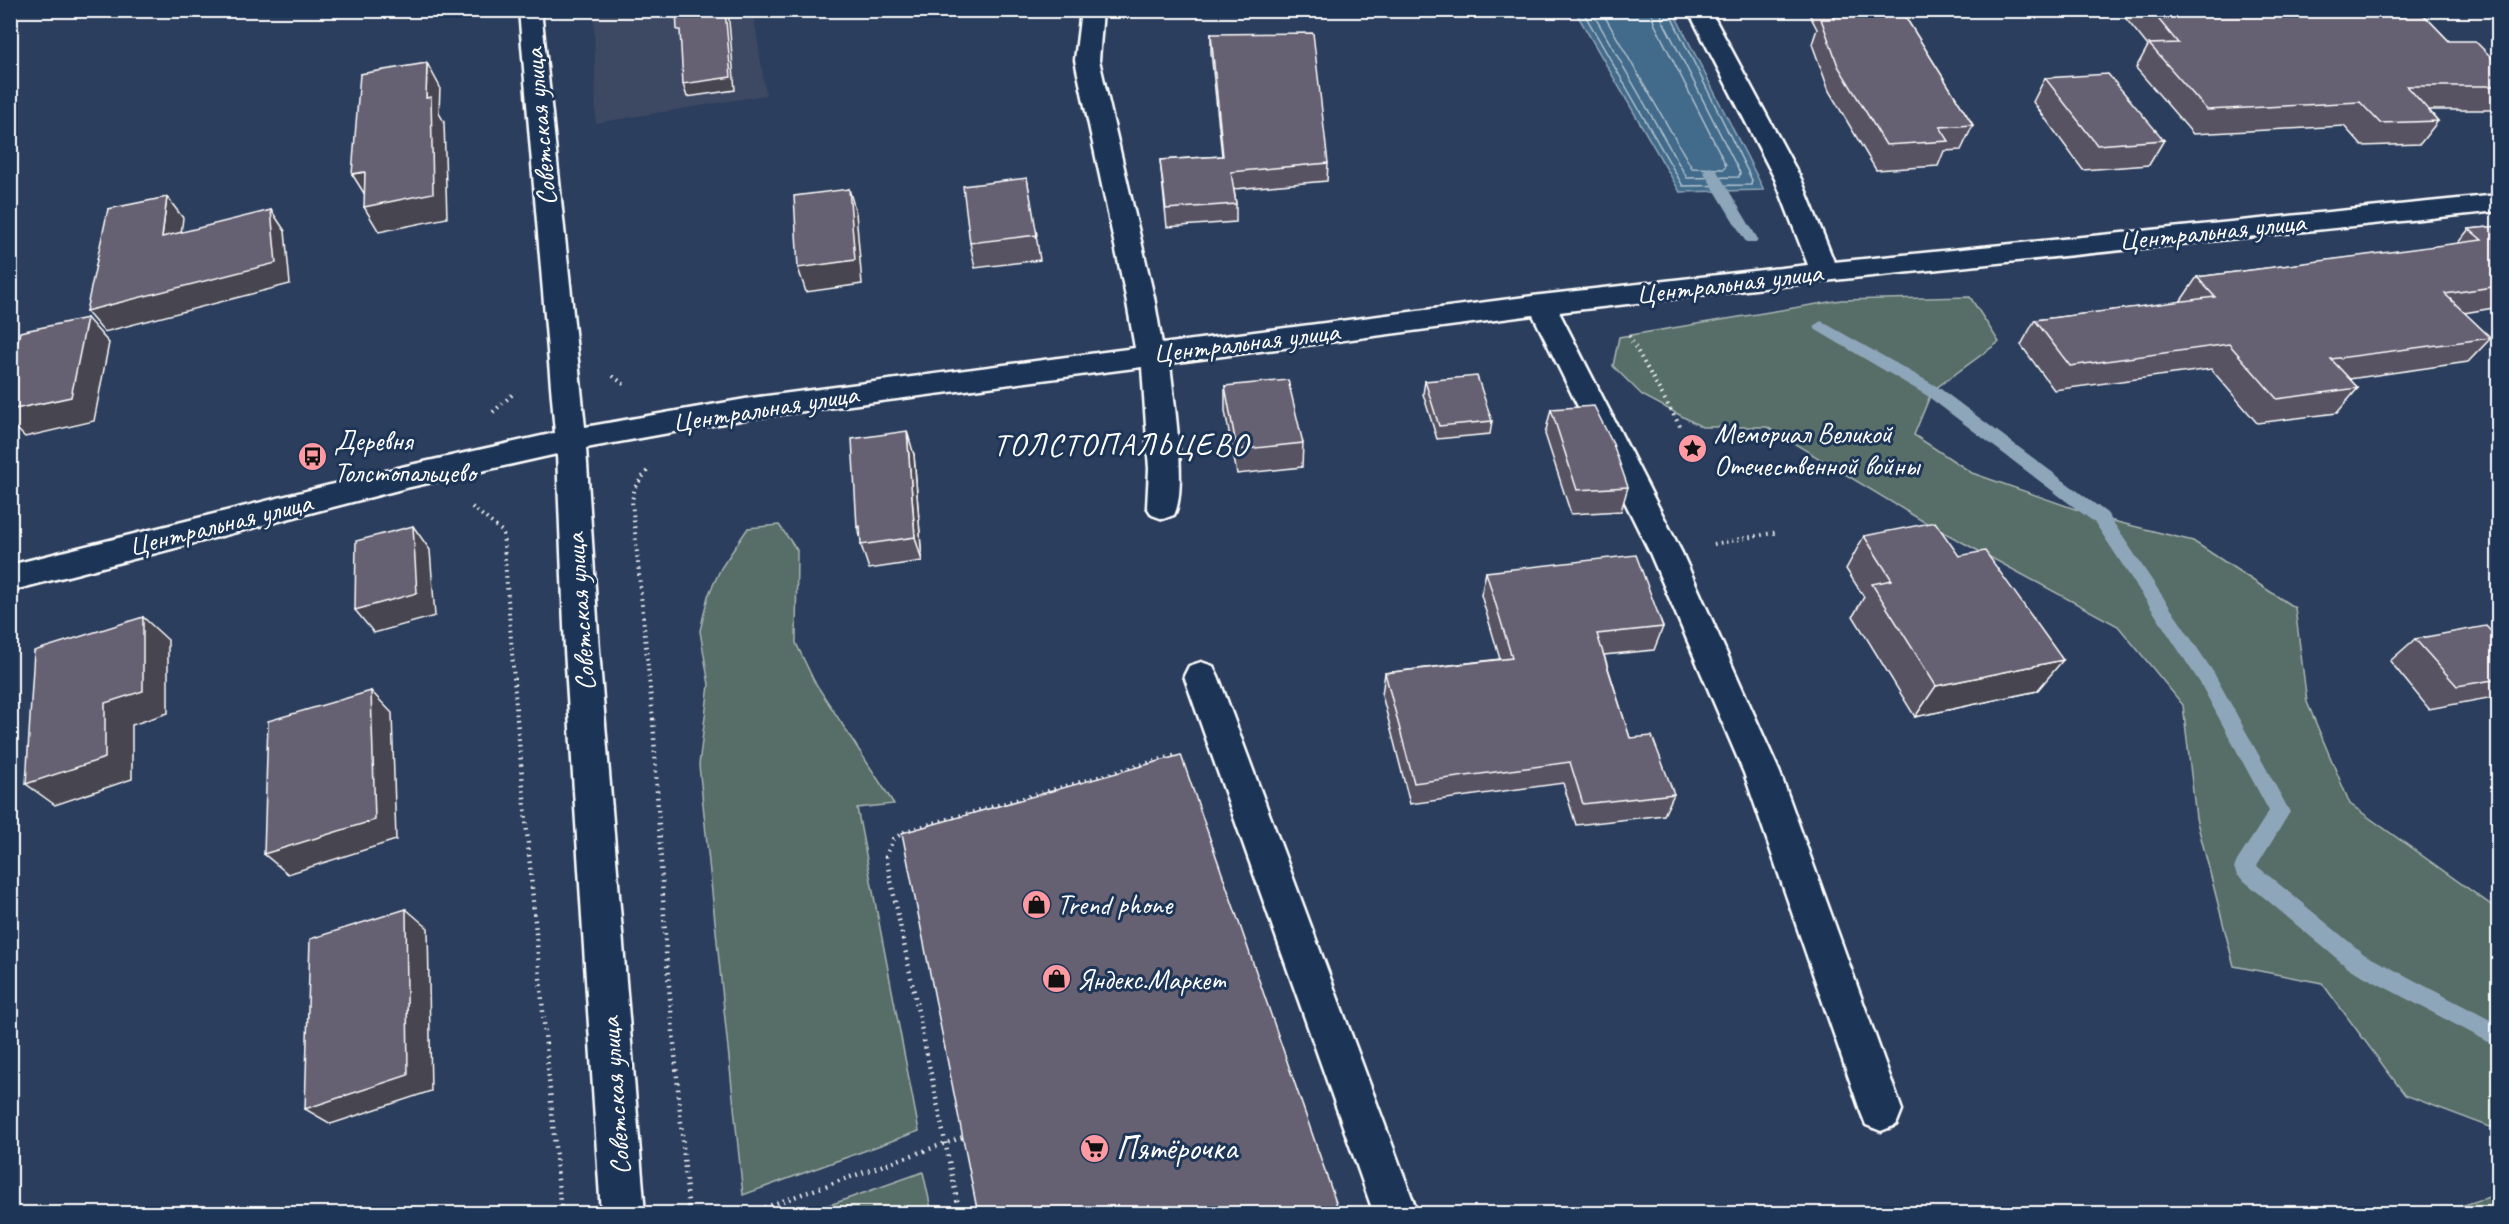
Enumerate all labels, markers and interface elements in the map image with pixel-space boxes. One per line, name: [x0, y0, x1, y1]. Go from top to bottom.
street label: Советская улица: [516, 45, 564, 207]
street label: Центральная улица: [2117, 204, 2309, 258]
street label: Центральная улица: [1634, 254, 1826, 312]
street label: Центральная улица: [1151, 313, 1343, 371]
street label: Центральная улица: [670, 376, 862, 440]
place label: Мемориал Великой Отечественной войны: [1714, 416, 1922, 483]
place label: Деревня Толстопальцево: [334, 423, 479, 490]
district label: ТОЛСТОПАЛЬЦЕВО: [993, 424, 1251, 465]
place icon: Мемориал Великой Отечественной войны: [1677, 433, 1709, 465]
bus stop icon: Деревня Толстопальцево: [297, 440, 329, 472]
street label: Центральная улица: [125, 484, 317, 564]
street label: Советская улица: [557, 530, 603, 692]
place label: Trend phone: [1057, 887, 1174, 922]
shop icon: Trend phone: [1020, 888, 1052, 920]
place label: Яндекс.Маркет: [1077, 962, 1227, 997]
shop icon: Яндекс.Маркет: [1040, 963, 1072, 995]
street label: Советская улица: [592, 1014, 638, 1176]
place label: Пятёрочка: [1116, 1127, 1239, 1169]
supermarket icon: Пятёрочка: [1079, 1132, 1111, 1164]

